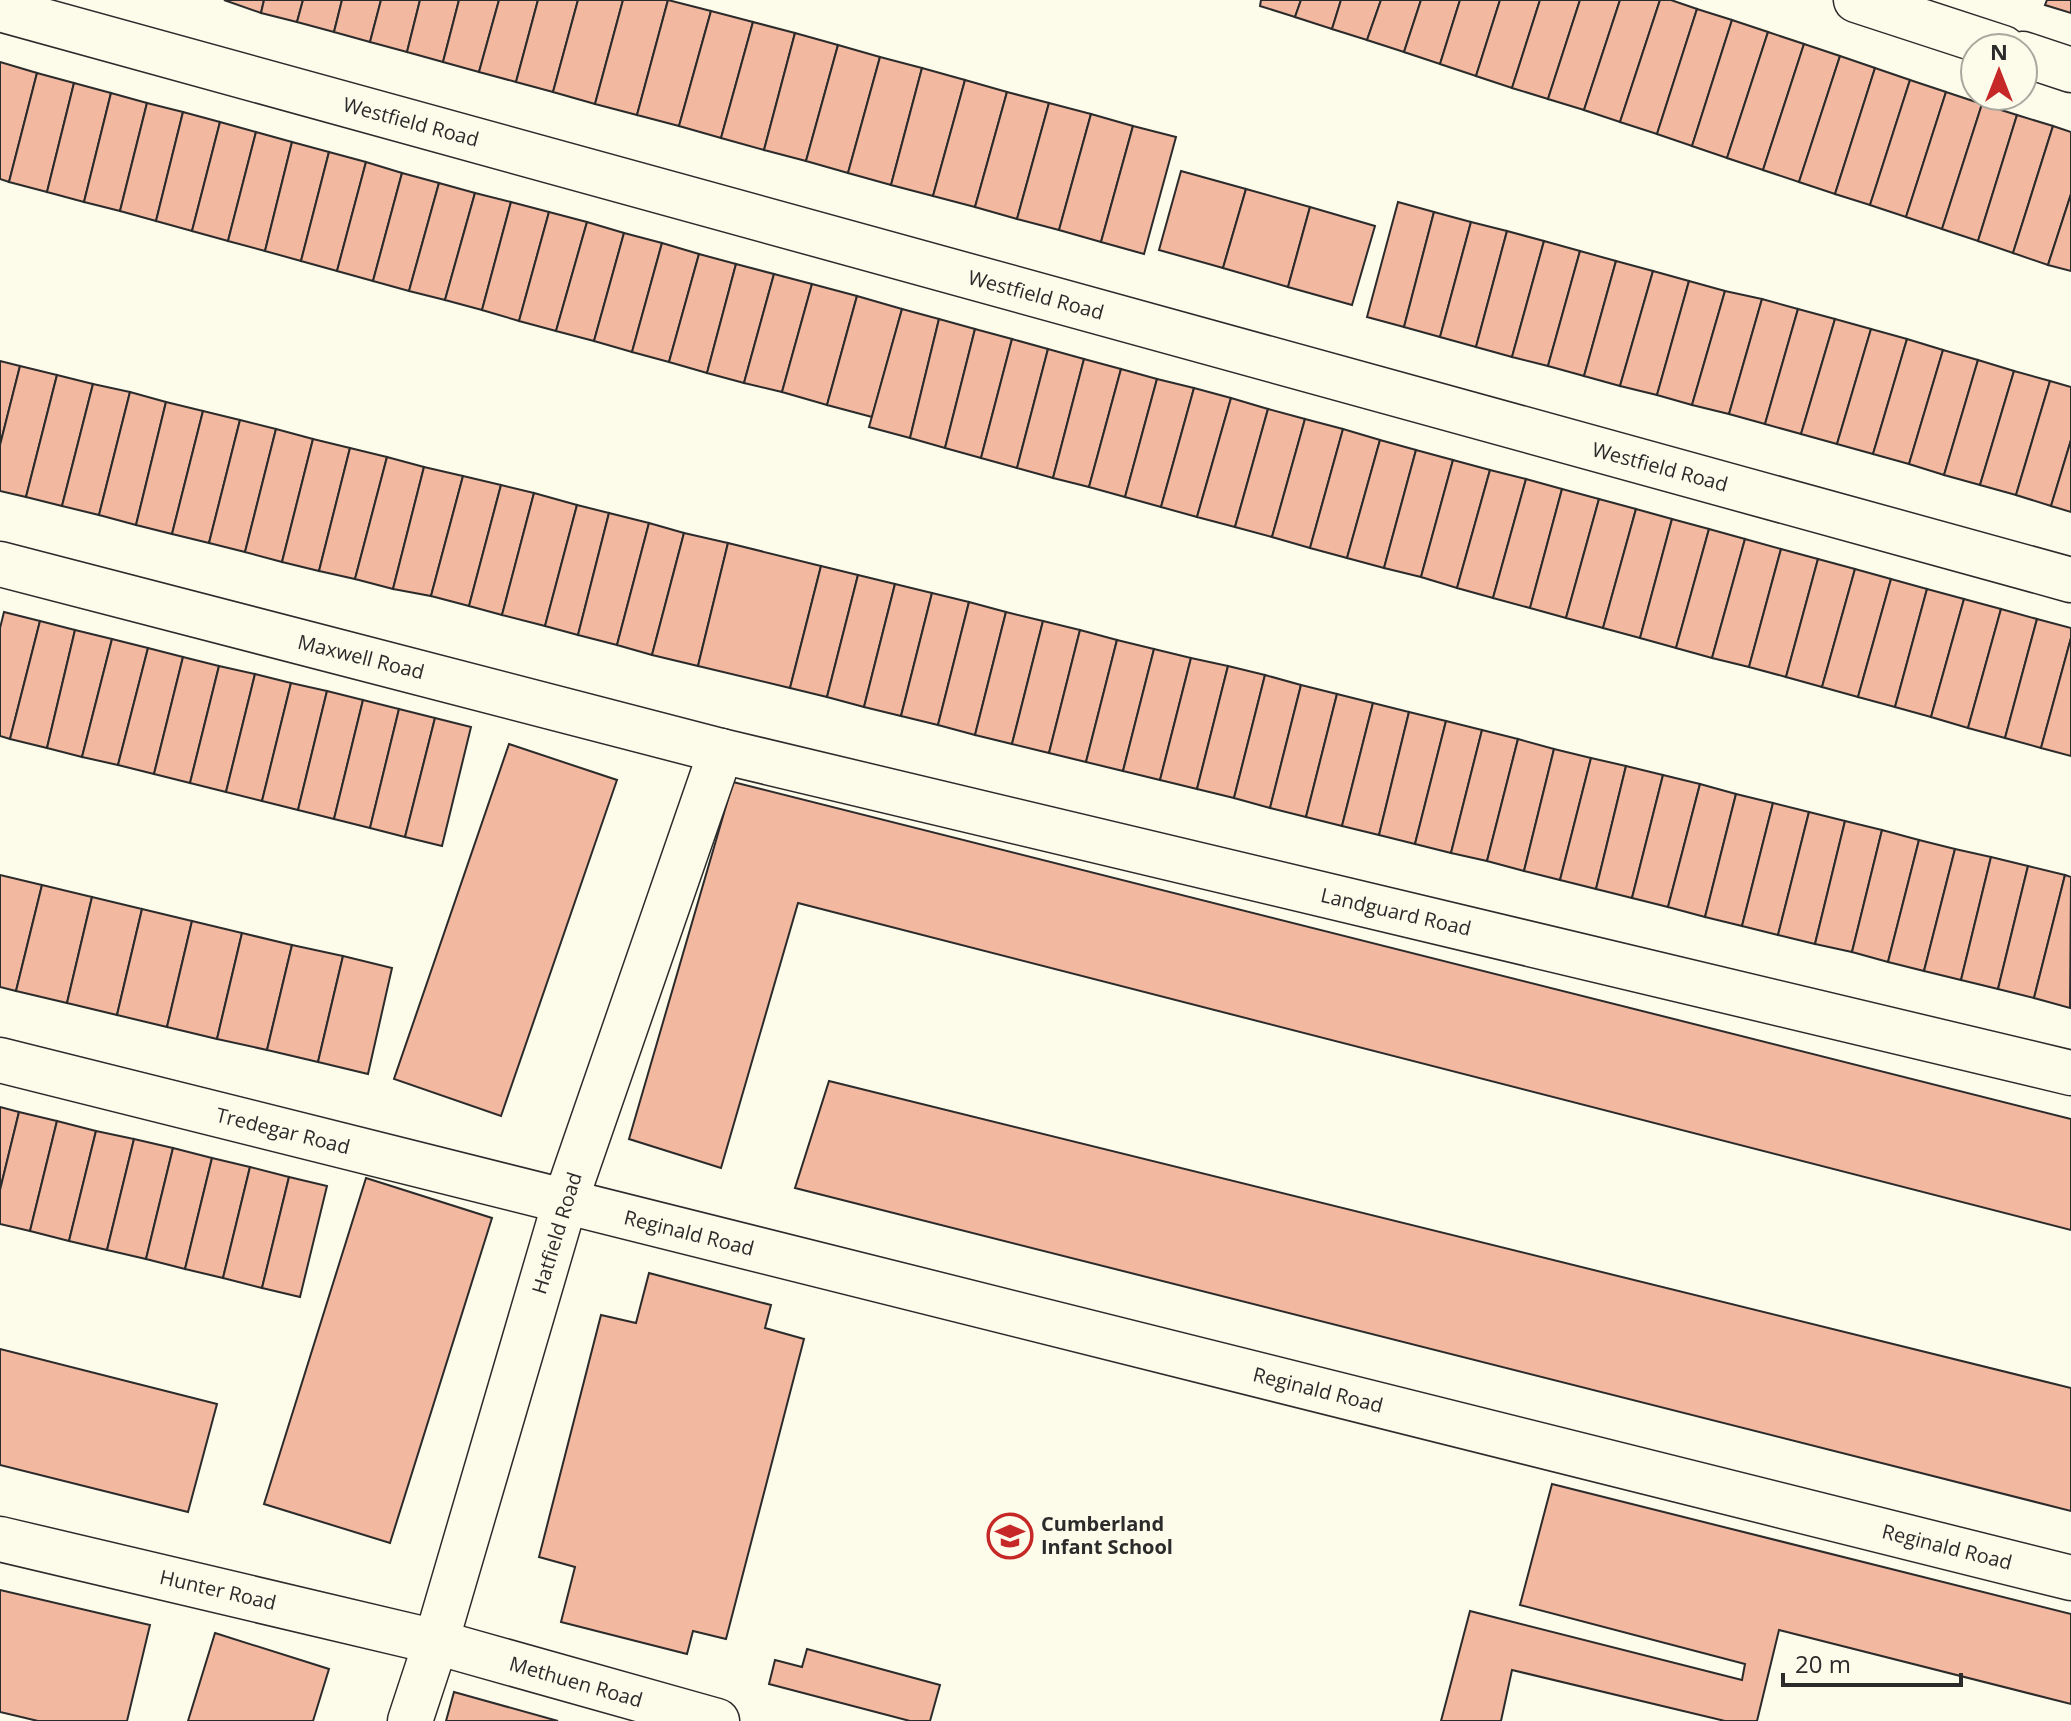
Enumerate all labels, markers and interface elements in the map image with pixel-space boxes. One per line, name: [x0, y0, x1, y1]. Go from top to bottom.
north arrow: [1959, 32, 2039, 112]
text: N: [1990, 36, 2008, 66]
street label: Westfield Road: [340, 90, 482, 153]
street label: Westfield Road: [965, 263, 1107, 326]
street label: Westfield Road: [1589, 435, 1731, 498]
street label: Maxwell Road: [295, 628, 427, 685]
street label: Landguard Road: [1318, 881, 1474, 942]
street label: Tredegar Road: [213, 1101, 353, 1160]
street label: Hatfield Road: [525, 1169, 588, 1297]
street label: Reginald Road: [621, 1203, 757, 1262]
street label: Reginald Road: [1250, 1360, 1386, 1419]
place label: Cumberland Infant School: [1041, 1510, 1173, 1560]
school or university icon: Cumberland Infant School: [986, 1512, 1034, 1560]
street label: Reginald Road: [1879, 1517, 2015, 1576]
street label: Hunter Road: [157, 1563, 279, 1616]
scale bar: [1783, 1637, 1961, 1687]
text: 20 m: [1795, 1647, 1851, 1680]
street label: Methuen Road: [506, 1650, 646, 1713]

